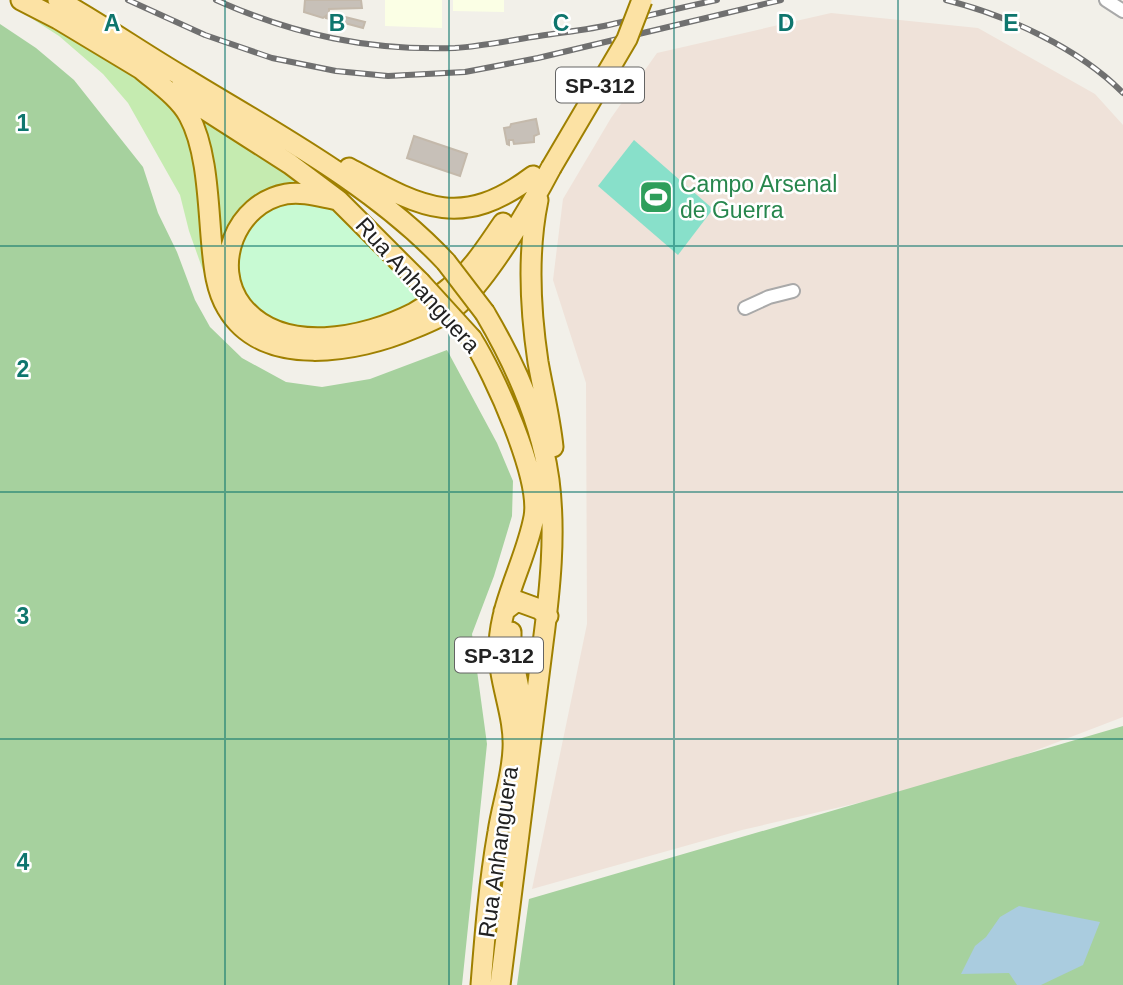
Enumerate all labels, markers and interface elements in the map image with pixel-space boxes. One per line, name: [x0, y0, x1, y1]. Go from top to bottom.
text: A: [104, 10, 120, 36]
text: B: [329, 10, 345, 36]
text: C: [553, 10, 569, 36]
text: D: [778, 10, 794, 36]
text: E: [1003, 10, 1019, 36]
road number: SP-312: [556, 68, 644, 102]
text: 1: [17, 110, 30, 136]
place label: Campo Arsenal de Guerra: [680, 171, 837, 223]
sports icon: Campo Arsenal de Guerra: [637, 178, 675, 216]
street label: Rua Anhanguera: [351, 212, 486, 358]
text: 2: [17, 356, 29, 382]
text: 3: [17, 603, 29, 629]
road number: SP-312: [455, 638, 543, 672]
street label: Rua Anhanguera: [473, 765, 523, 939]
text: 4: [17, 849, 30, 875]

